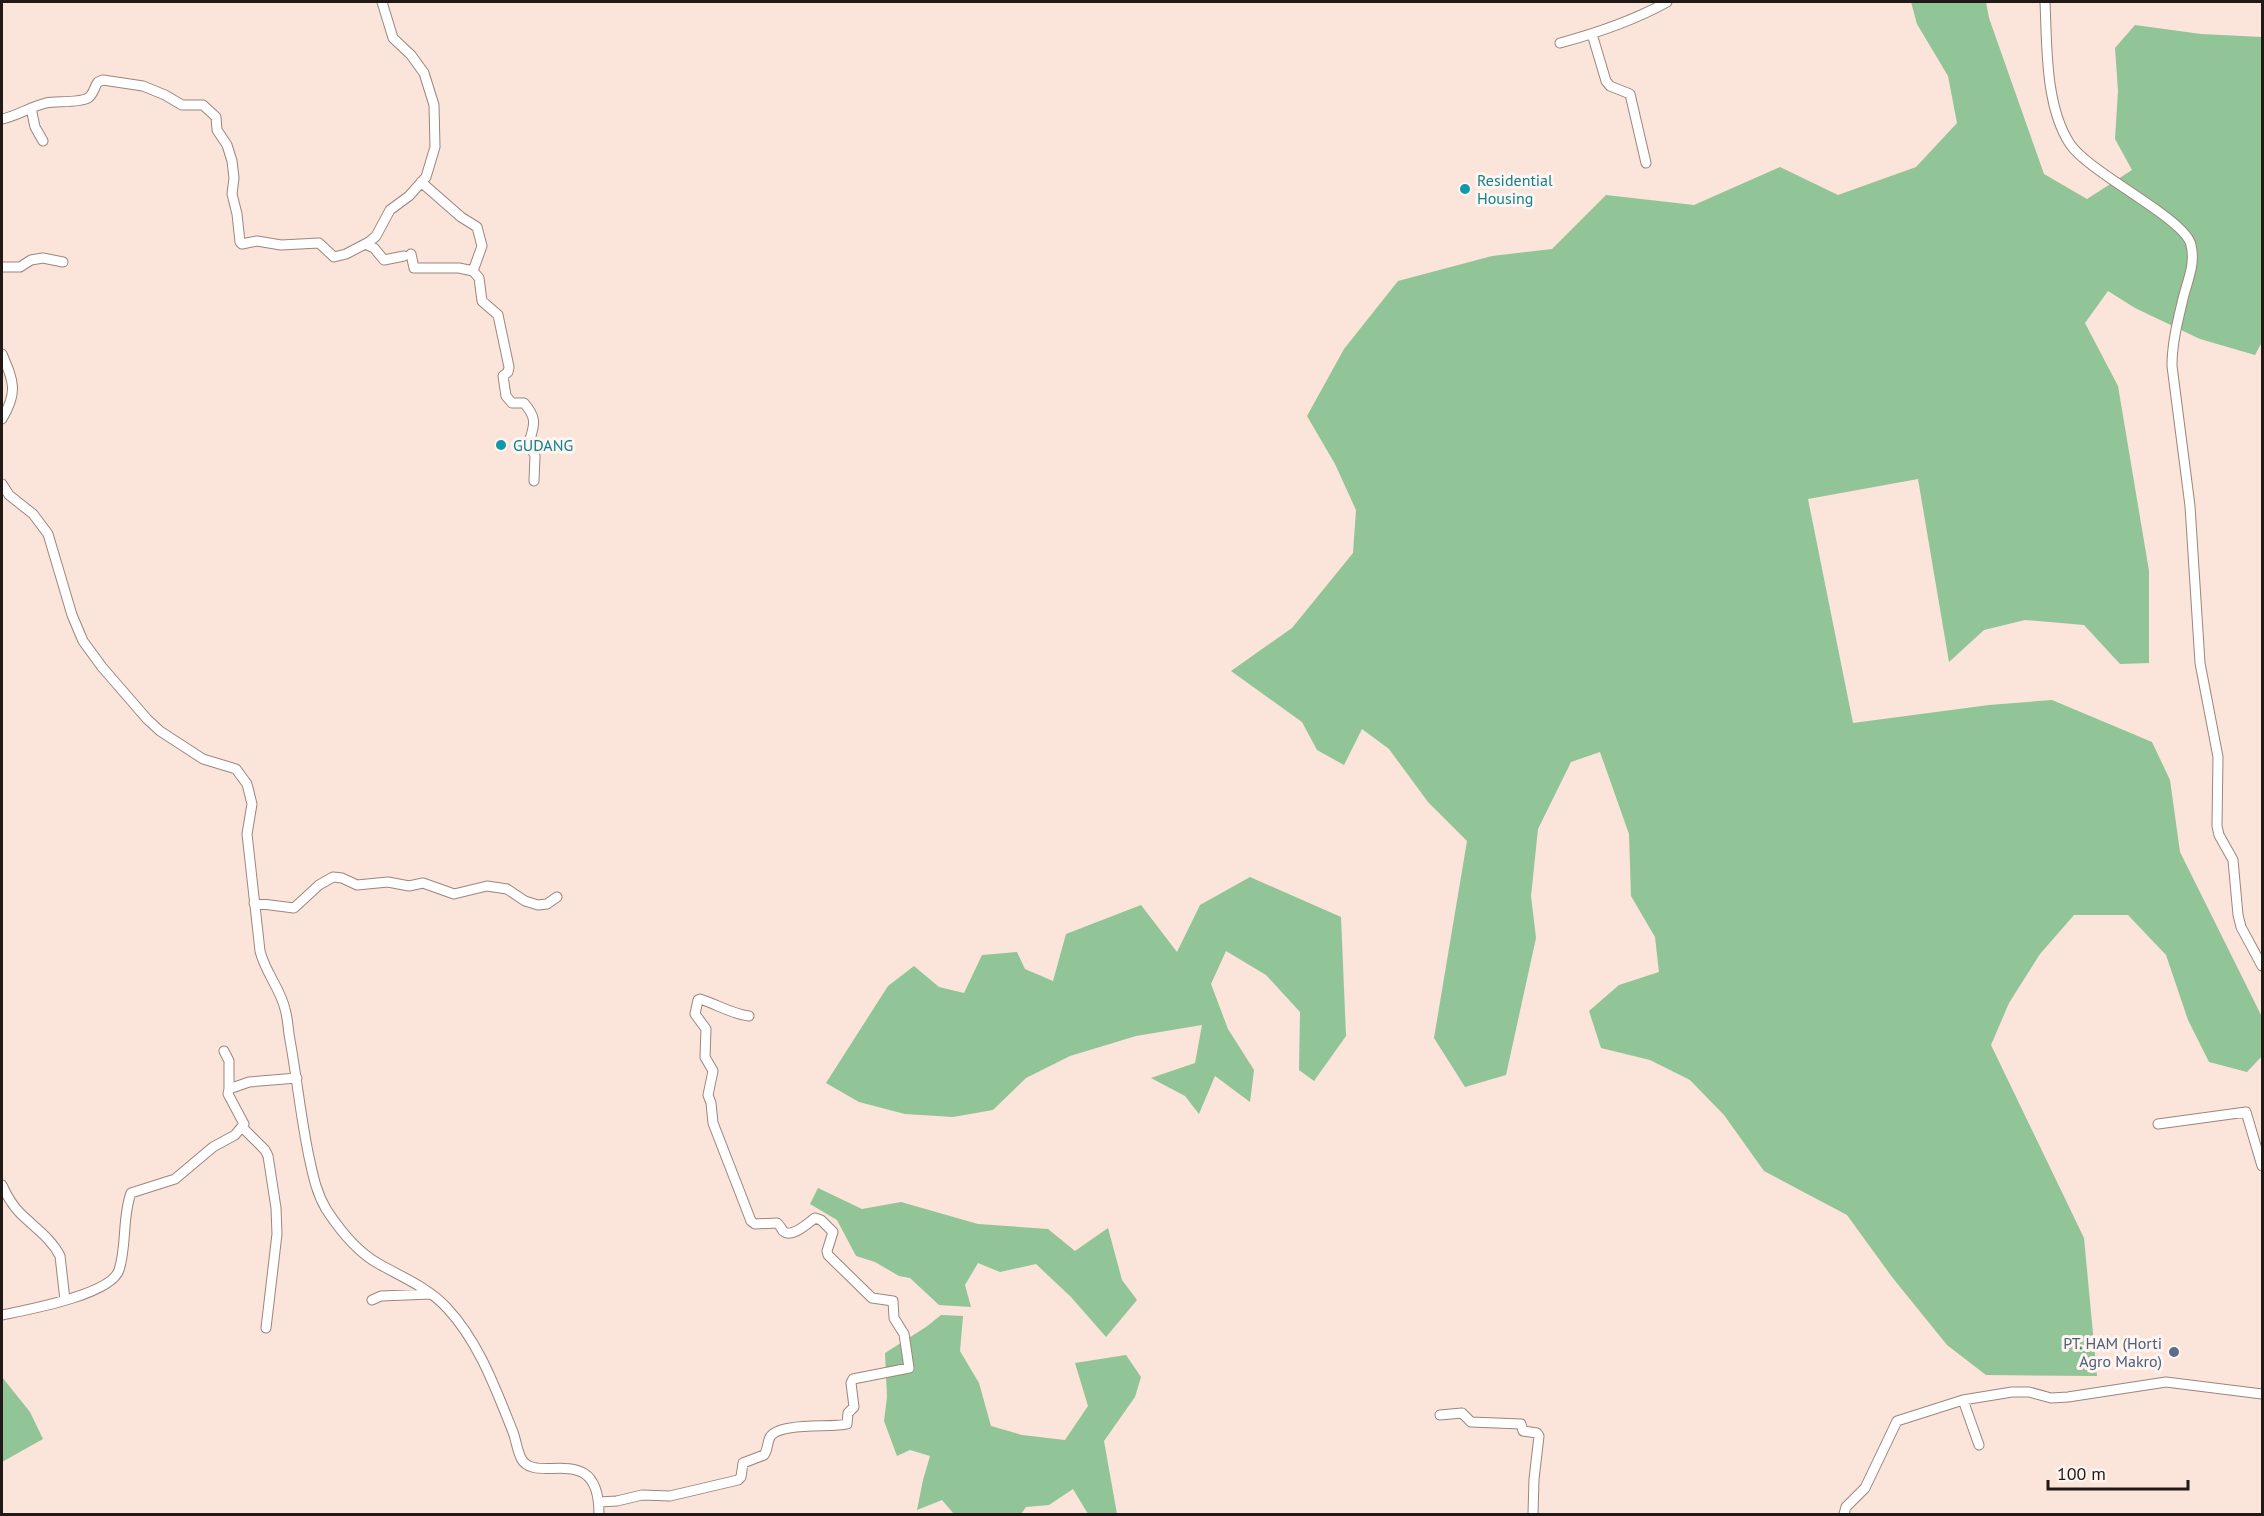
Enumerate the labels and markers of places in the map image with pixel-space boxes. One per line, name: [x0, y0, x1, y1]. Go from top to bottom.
place label: Residential Housing: [1477, 170, 1553, 208]
marker: Residential Housing: [1458, 182, 1472, 196]
place label: GUDANG: [513, 435, 573, 455]
marker: GUDANG: [494, 438, 508, 452]
place label: PT. HAM (Horti Agro Makro): [2063, 1333, 2162, 1371]
marker: PT. HAM (Horti Agro Makro): [2167, 1345, 2181, 1359]

